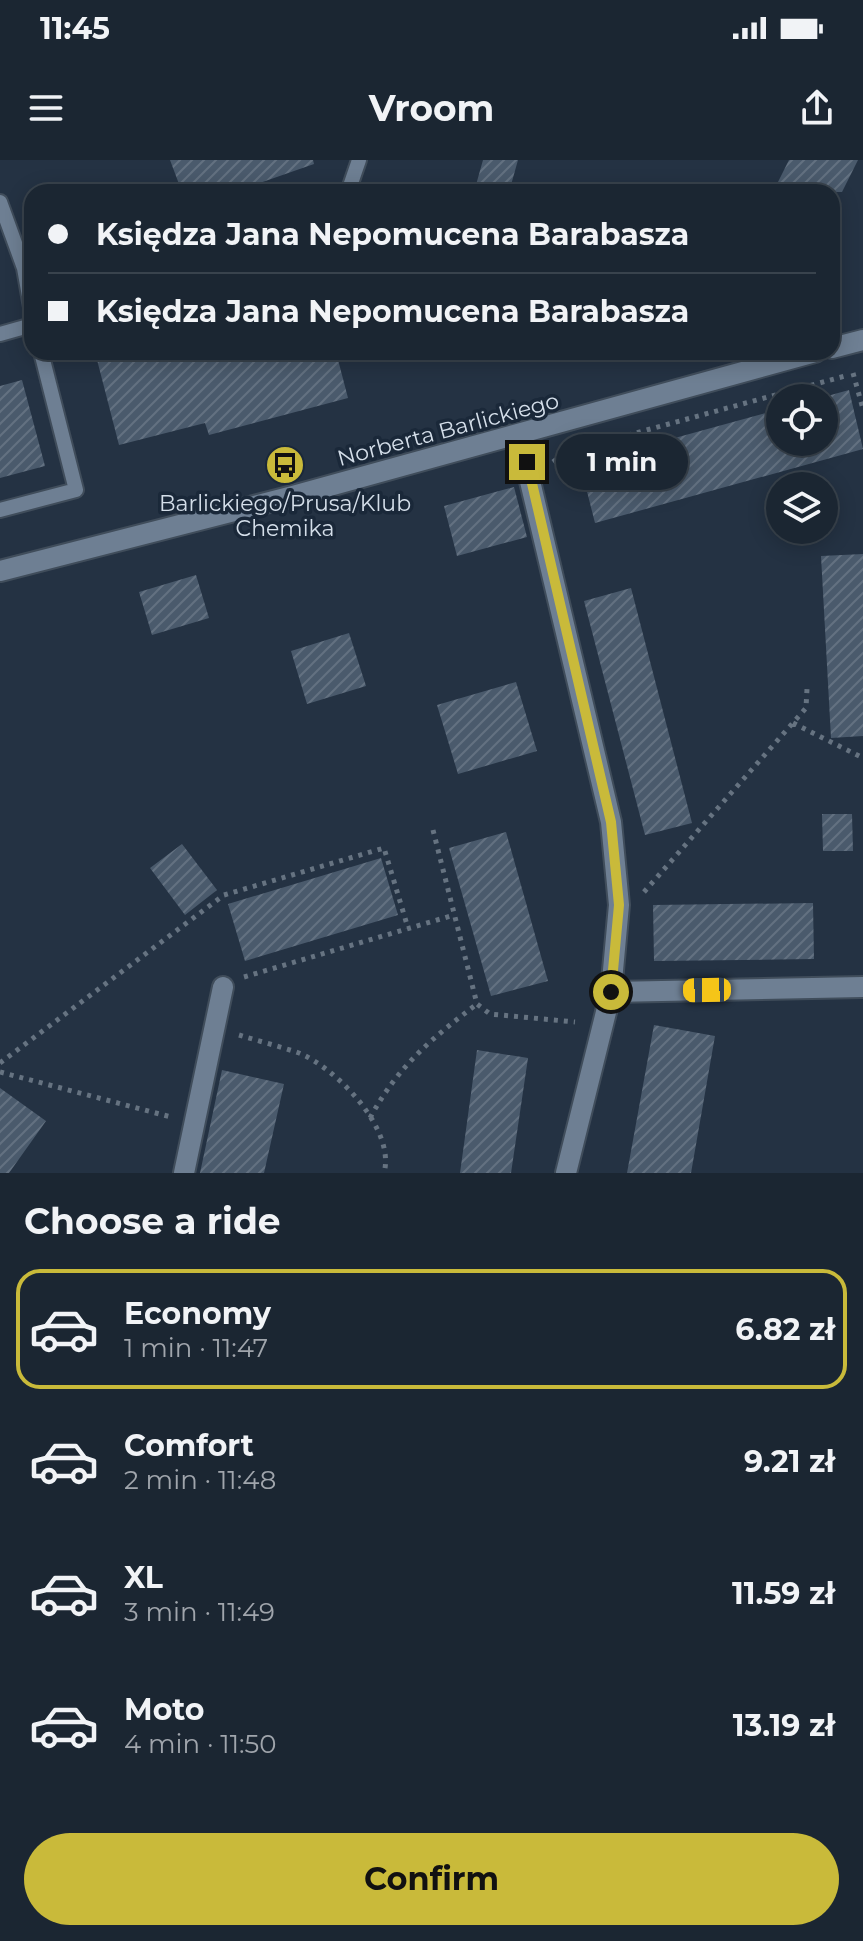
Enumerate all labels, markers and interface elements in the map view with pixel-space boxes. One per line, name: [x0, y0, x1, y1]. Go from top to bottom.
text: 11:45: [40, 10, 110, 47]
icon: menu: [24, 86, 68, 130]
text: Vroom: [369, 86, 494, 130]
icon: share: [795, 86, 839, 130]
text: Księdza Jana Nepomucena Barabasza: [96, 216, 689, 253]
text: Księdza Jana Nepomucena Barabasza: [96, 293, 689, 330]
map controls: [766, 384, 838, 544]
button: locate: [766, 384, 838, 456]
street label: Norberta Barlickiego: [334, 387, 562, 472]
callout: 1 min: [555, 434, 687, 490]
bus stop icon: Barlickiego/Prusa/Klub Chemika: [264, 444, 306, 486]
route end: [509, 444, 545, 480]
text: 1 min: [587, 446, 657, 478]
button: layers: [766, 472, 838, 544]
place label: Barlickiego/Prusa/Klub Chemika: [159, 490, 411, 542]
route start: [593, 974, 629, 1010]
car: [683, 978, 731, 1002]
text: Choose a ride: [24, 1199, 281, 1243]
icon: car: [28, 1293, 100, 1365]
text: Economy: [124, 1295, 271, 1332]
text: 6.82 zł: [735, 1311, 835, 1348]
text: 1 min · 11:47: [124, 1332, 268, 1364]
icon: car: [28, 1425, 100, 1497]
text: Comfort: [124, 1427, 254, 1464]
text: 9.21 zł: [744, 1443, 835, 1480]
text: 2 min · 11:48: [124, 1464, 276, 1496]
icon: car: [28, 1557, 100, 1629]
text: XL: [124, 1559, 163, 1596]
text: 11.59 zł: [732, 1575, 835, 1612]
text: 3 min · 11:49: [124, 1596, 275, 1628]
icon: car: [28, 1689, 100, 1761]
text: Moto: [124, 1691, 205, 1728]
text: 13.19 zł: [733, 1707, 835, 1744]
text: 4 min · 11:50: [124, 1728, 277, 1760]
button: Confirm: [24, 1833, 839, 1925]

